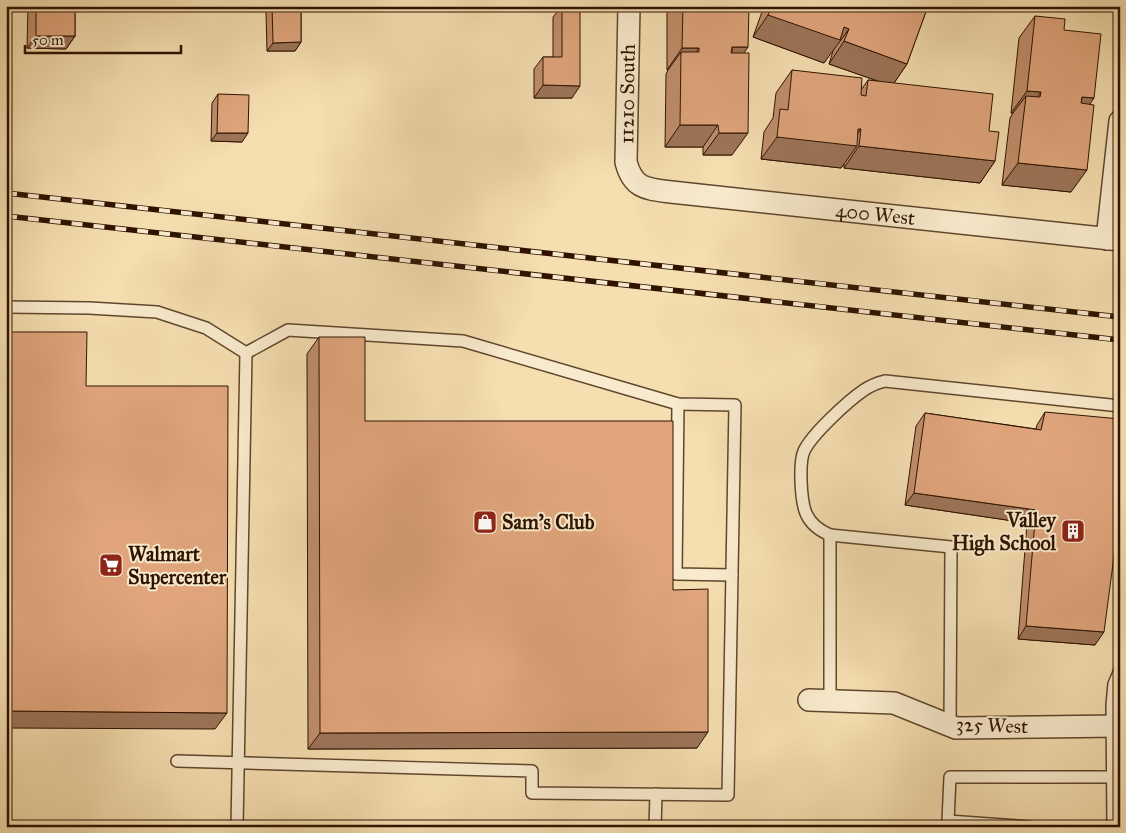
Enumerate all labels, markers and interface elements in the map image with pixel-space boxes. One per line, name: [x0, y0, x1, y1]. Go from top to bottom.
scale bar: [25, 22, 181, 54]
text: 50 m: [32, 31, 64, 49]
street label: 11210 South: [614, 44, 640, 144]
street label: 400 West: [834, 198, 916, 230]
place label: Valley High School: [952, 508, 1058, 556]
shop icon: Sam's Club: [472, 509, 498, 535]
place label: Sam's Club: [502, 510, 595, 534]
building icon: Valley High School: [1060, 518, 1086, 544]
place label: Walmart Supercenter: [128, 542, 227, 590]
supermarket icon: Walmart Supercenter: [98, 552, 124, 578]
street label: 325 West: [956, 712, 1028, 738]

